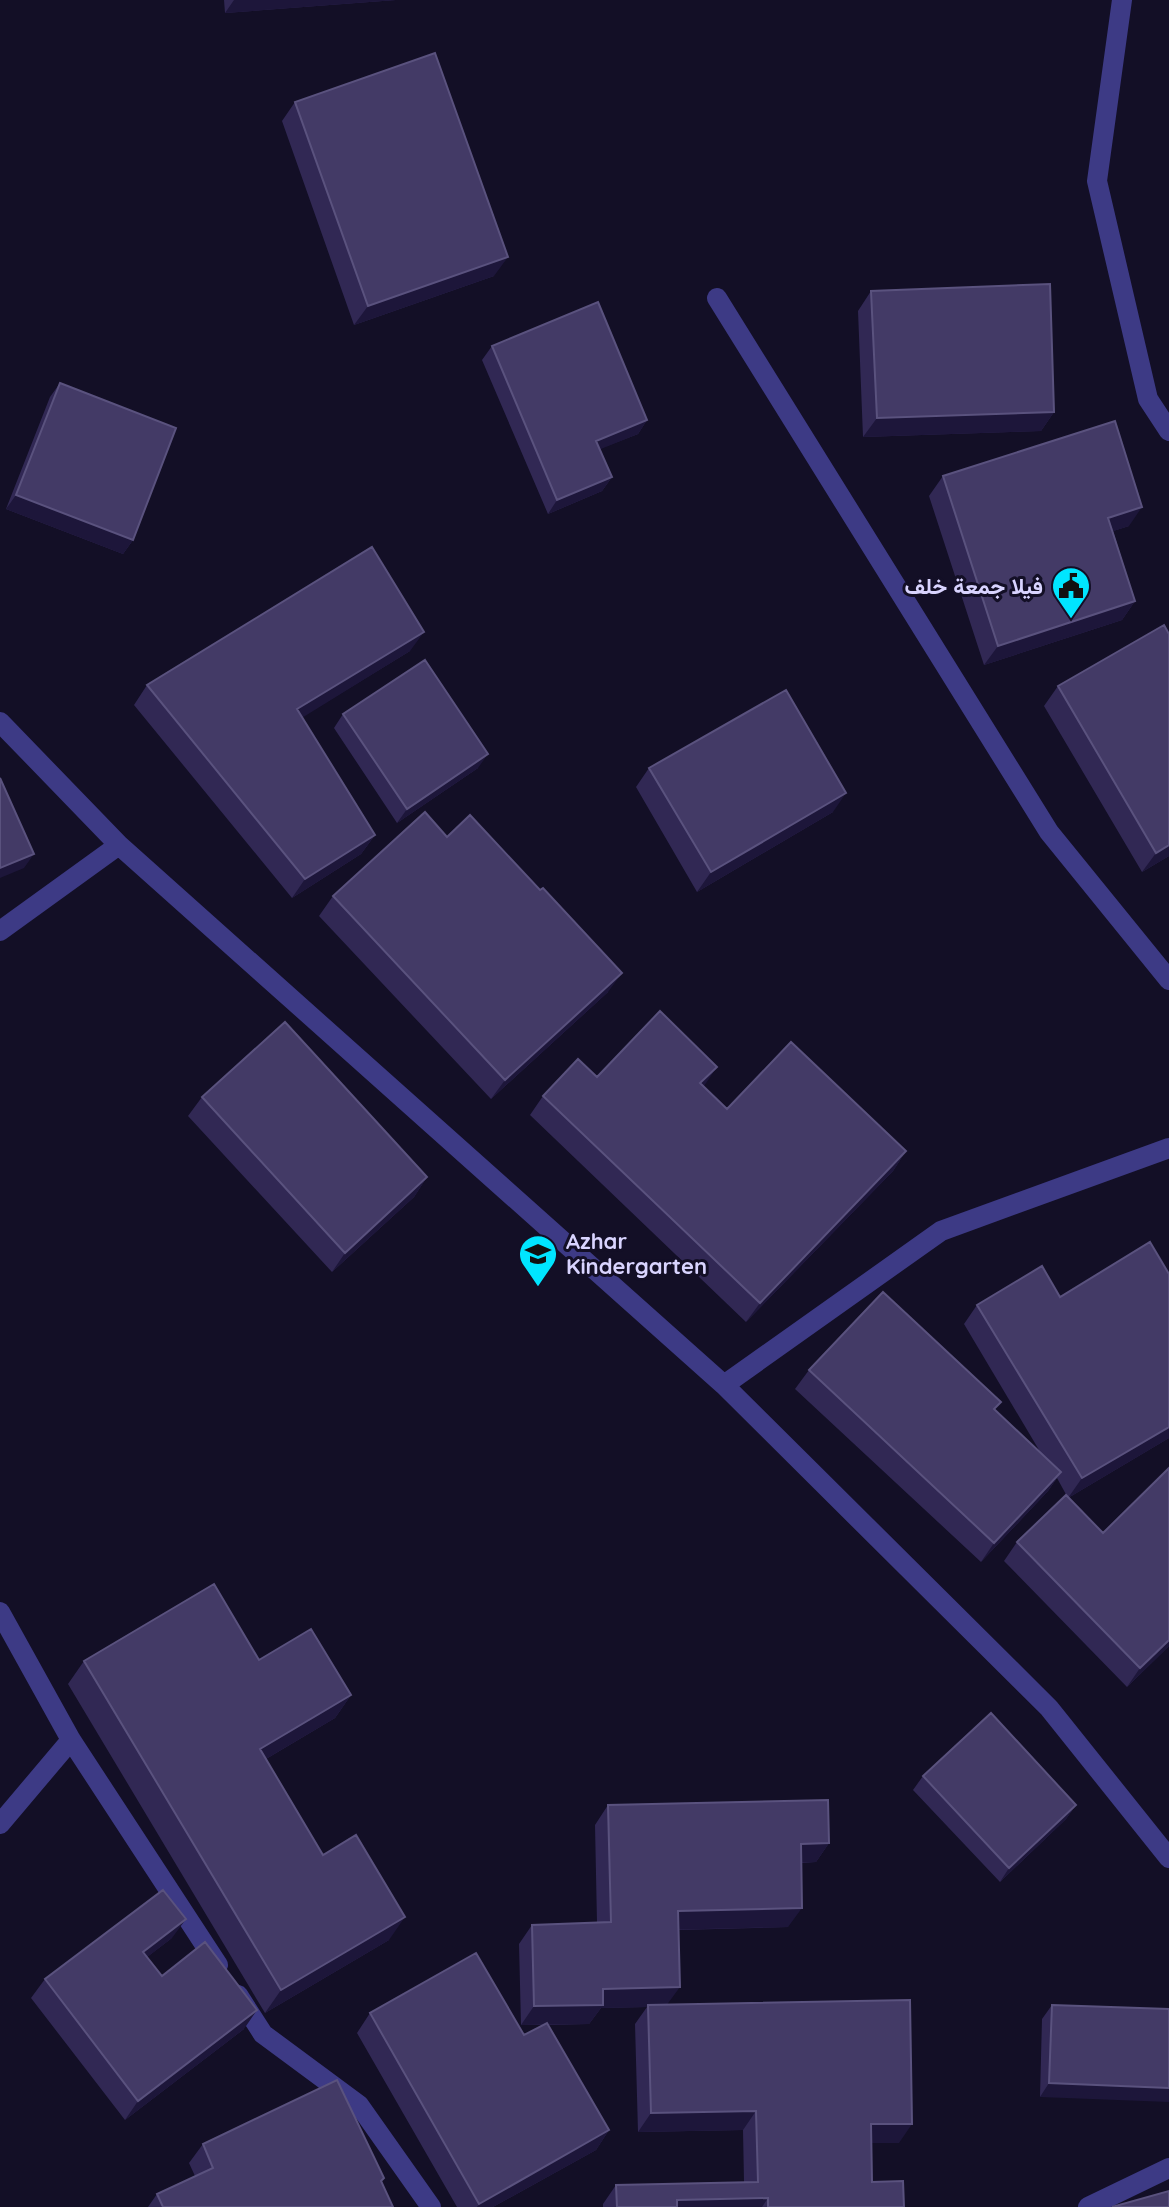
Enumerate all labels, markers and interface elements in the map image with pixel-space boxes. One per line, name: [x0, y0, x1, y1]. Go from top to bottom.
public building icon: فيلا جمعة خلف: [1050, 565, 1092, 620]
place label: فيلا جمعة خلف: [904, 572, 1043, 600]
place label: Azhar Kindergarten: [566, 1227, 707, 1280]
school or university icon: Azhar Kindergarten: [517, 1233, 559, 1288]

